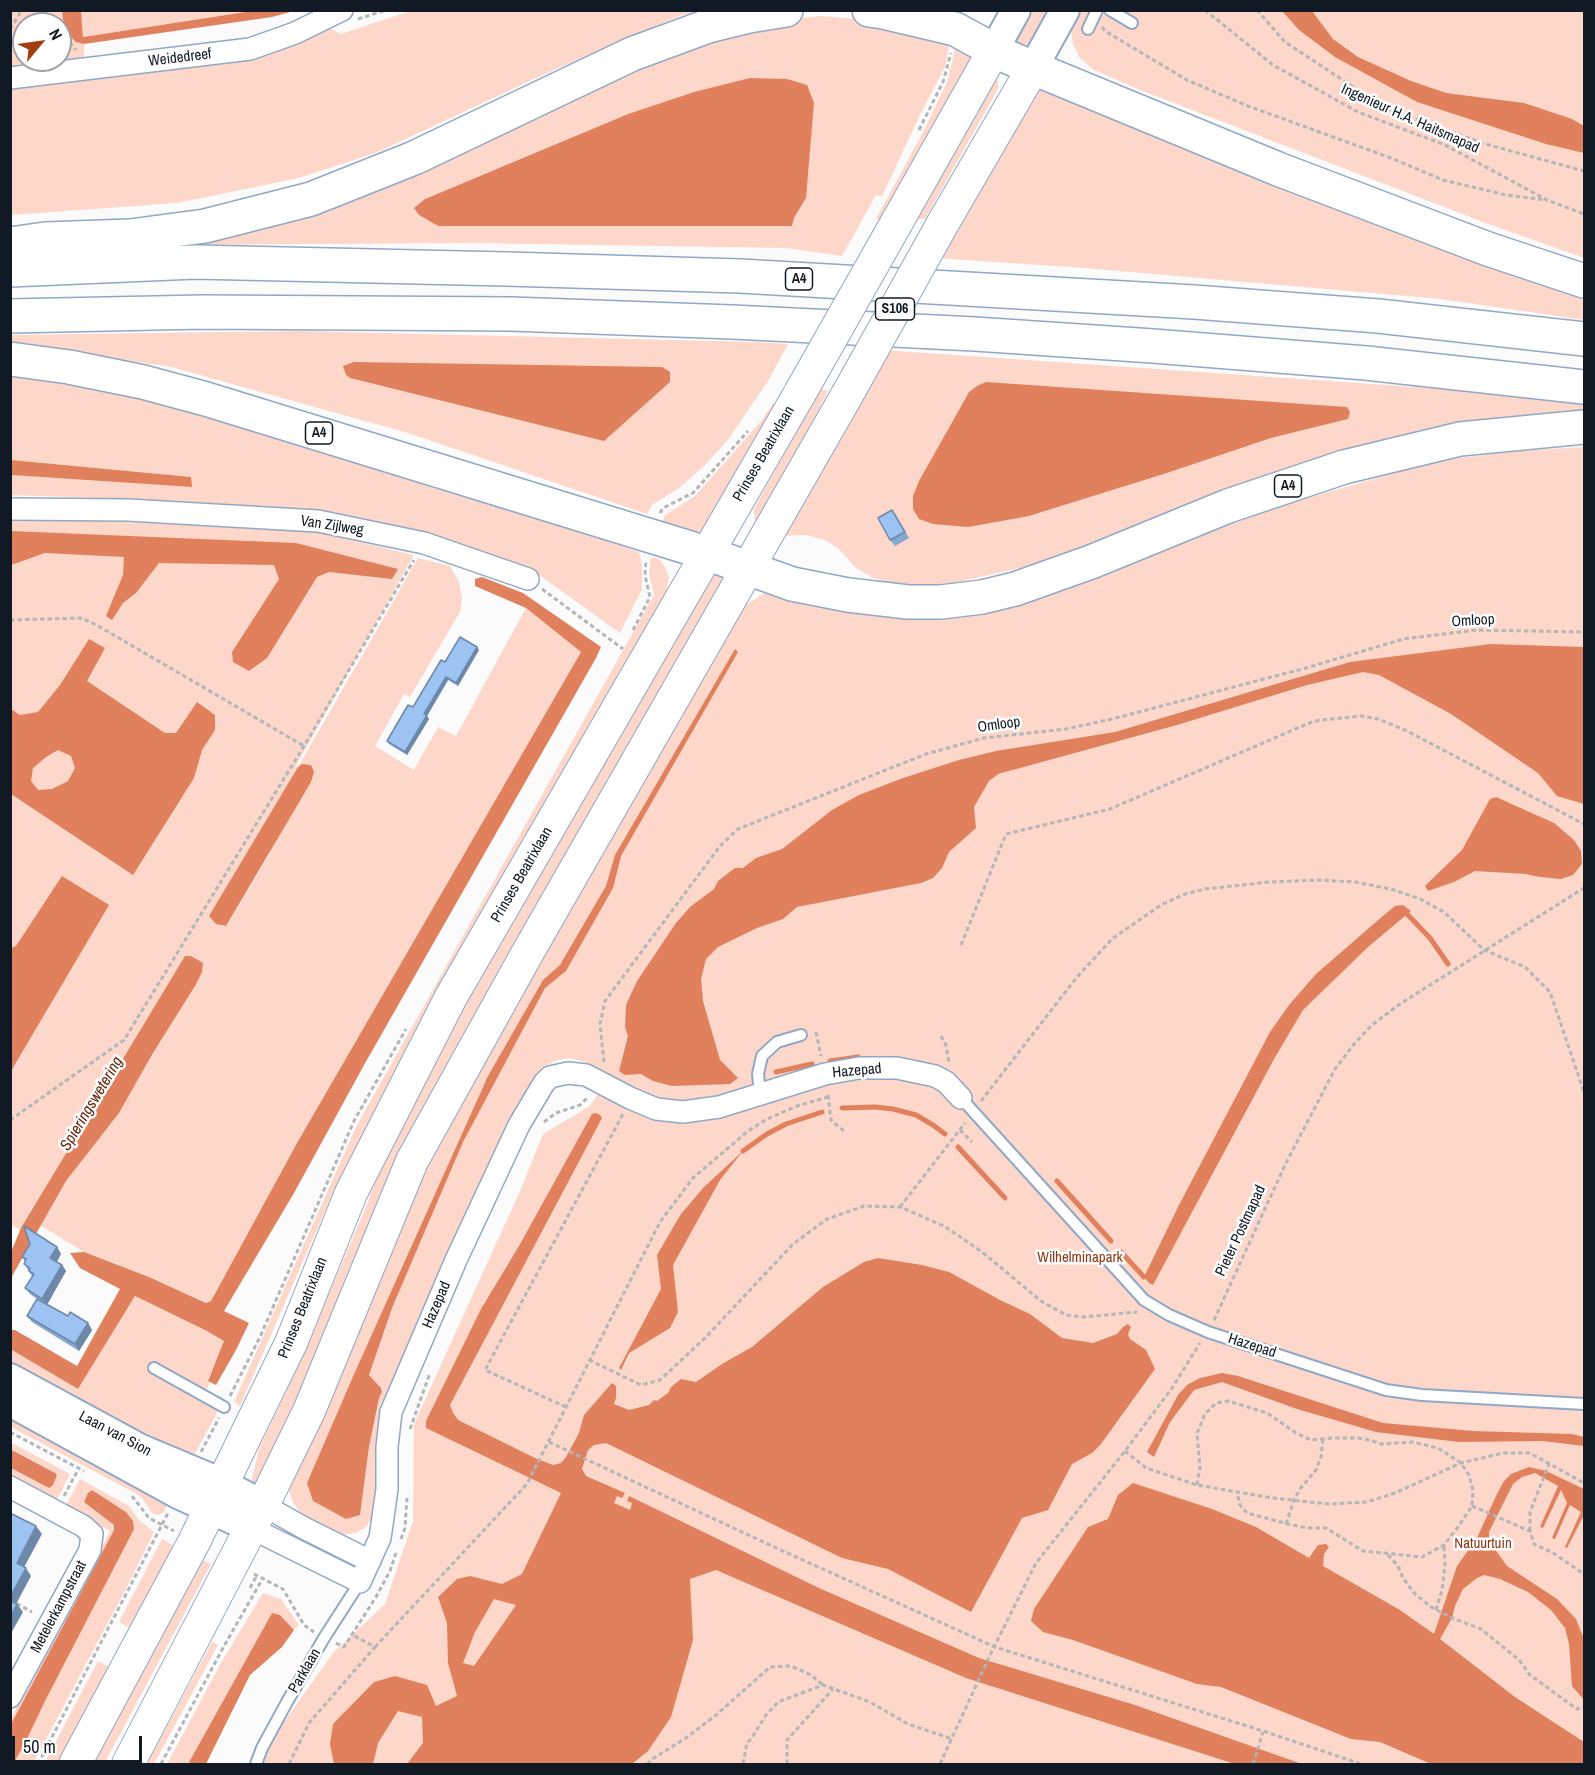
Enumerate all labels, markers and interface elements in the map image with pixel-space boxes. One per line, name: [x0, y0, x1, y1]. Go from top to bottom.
north arrow: [12, 12, 72, 72]
text: N: [44, 25, 68, 44]
street label: Weidedreef: [147, 45, 213, 71]
street label: Ingenieur H.A. Haitsmapad: [1338, 80, 1482, 158]
road number: A4: [786, 268, 812, 290]
road number: S106: [876, 298, 914, 320]
street label: Prinses Beatrixlaan: [729, 403, 799, 505]
road number: A4: [306, 422, 332, 444]
road number: A4: [1274, 475, 1302, 497]
street label: Van Zijlweg: [299, 512, 365, 540]
street label: Omloop: [1451, 611, 1495, 631]
street label: Omloop: [976, 713, 1022, 737]
street label: Prinses Beatrixlaan: [487, 824, 557, 926]
water label: Spieringswetering: [56, 1053, 128, 1155]
street label: Hazepad: [832, 1060, 882, 1082]
street label: Pieter Postmapad: [1212, 1183, 1270, 1279]
park label: Wilhelminapark: [1037, 1249, 1123, 1267]
street label: Prinses Beatrixlaan: [275, 1255, 331, 1361]
street label: Hazepad: [419, 1279, 455, 1331]
street label: Hazepad: [1226, 1330, 1278, 1362]
street label: Laan van Sion: [76, 1407, 154, 1461]
park label: Natuurtuin: [1454, 1535, 1512, 1553]
street label: Metelerkampstraat: [27, 1558, 91, 1656]
street label: Parklaan: [285, 1645, 325, 1697]
scale bar: [15, 1724, 146, 1762]
text: 50 m: [23, 1734, 56, 1759]

